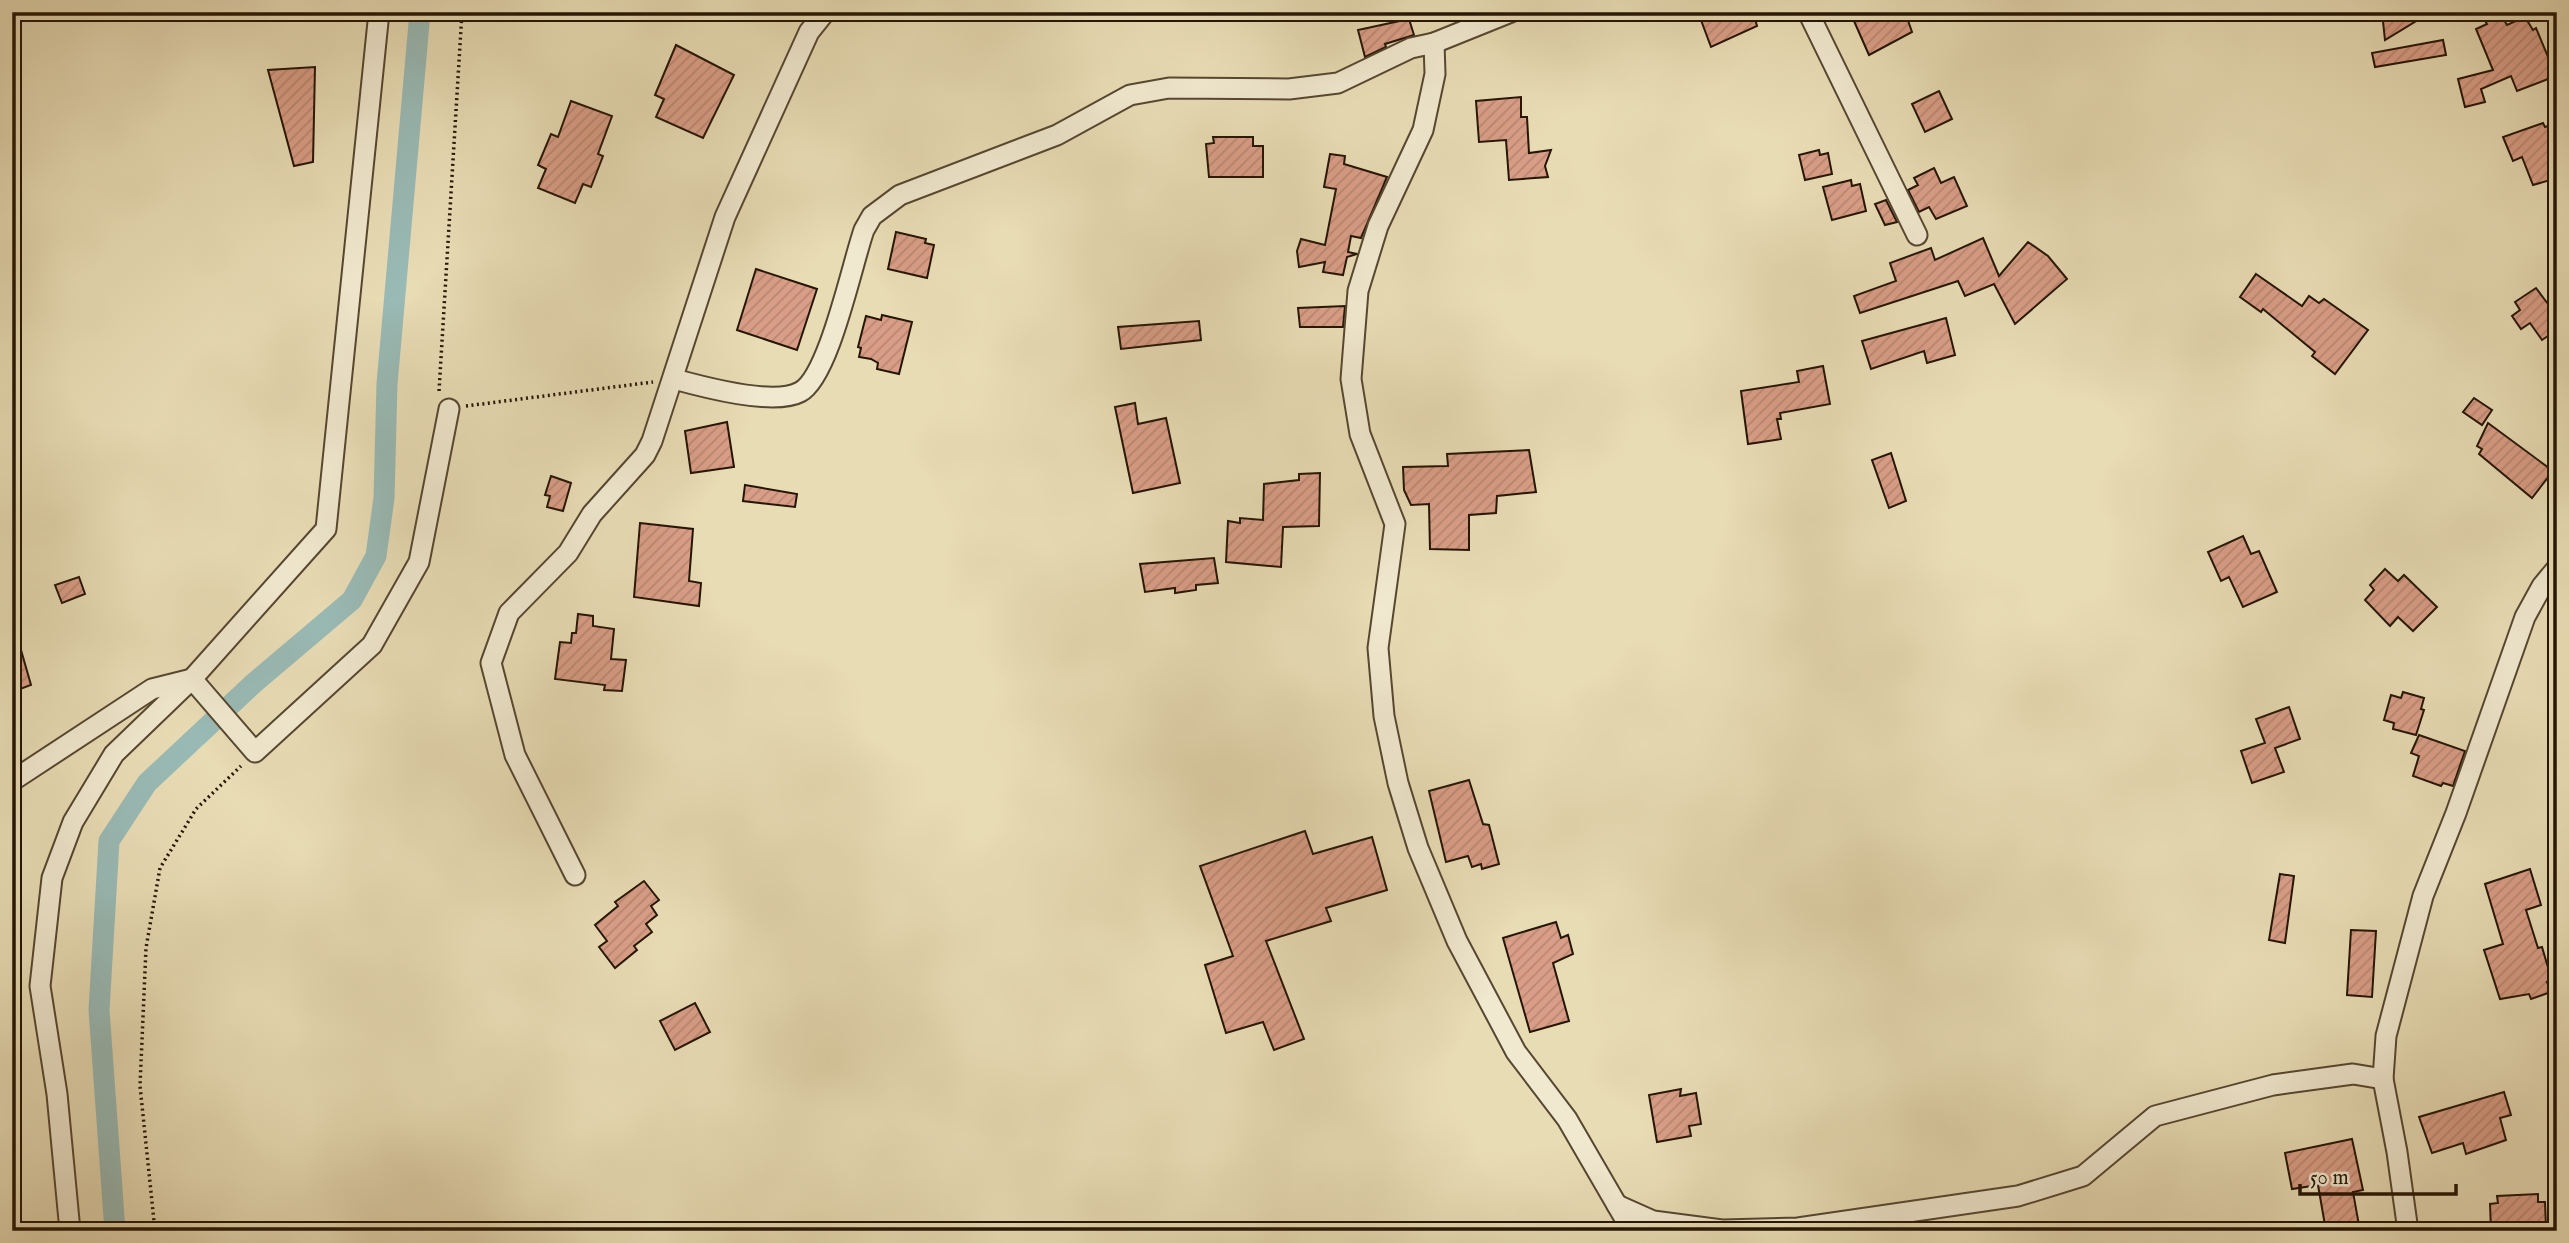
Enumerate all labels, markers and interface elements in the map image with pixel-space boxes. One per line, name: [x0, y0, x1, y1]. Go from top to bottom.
scale bar: [2300, 1152, 2455, 1196]
text: 50 m: [2310, 1165, 2349, 1192]

